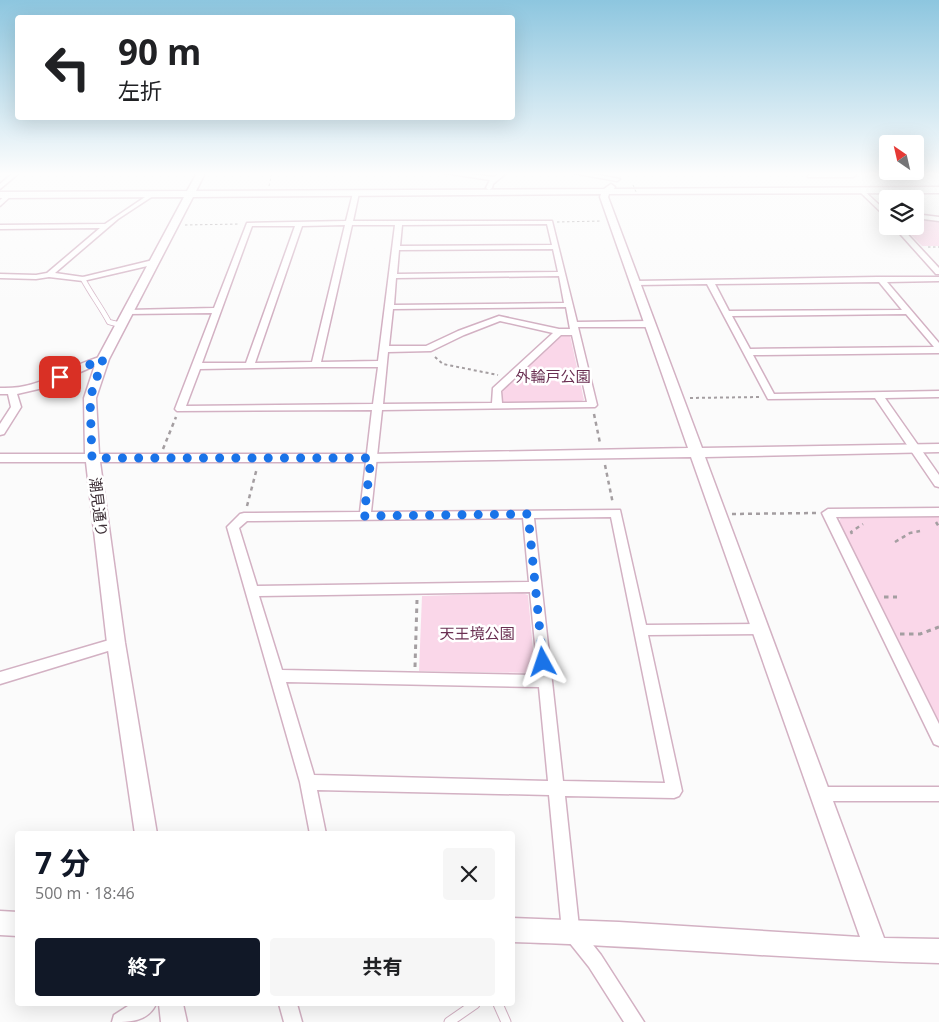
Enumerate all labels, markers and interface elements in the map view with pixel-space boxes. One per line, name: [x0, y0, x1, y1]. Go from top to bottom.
text: 90 m: [118, 28, 201, 75]
icon: left: [35, 35, 100, 100]
text: 左折: [118, 75, 162, 105]
north arrow: [879, 135, 924, 180]
map controls: [879, 135, 924, 235]
button: layers: [879, 190, 924, 235]
pin: [39, 356, 81, 398]
icon: arrive: [46, 363, 74, 391]
park label: 外輪戸公園: [515, 366, 591, 386]
street label: 潮見通り: [85, 476, 113, 538]
park label: 天王境公園: [439, 623, 515, 643]
position arrow: [516, 635, 568, 687]
text: 7 分: [35, 842, 90, 883]
button: close: [443, 848, 495, 900]
text: 500 m · 18:46: [35, 882, 135, 904]
button: 終了: [35, 938, 260, 996]
button: 共有: [270, 938, 495, 996]

